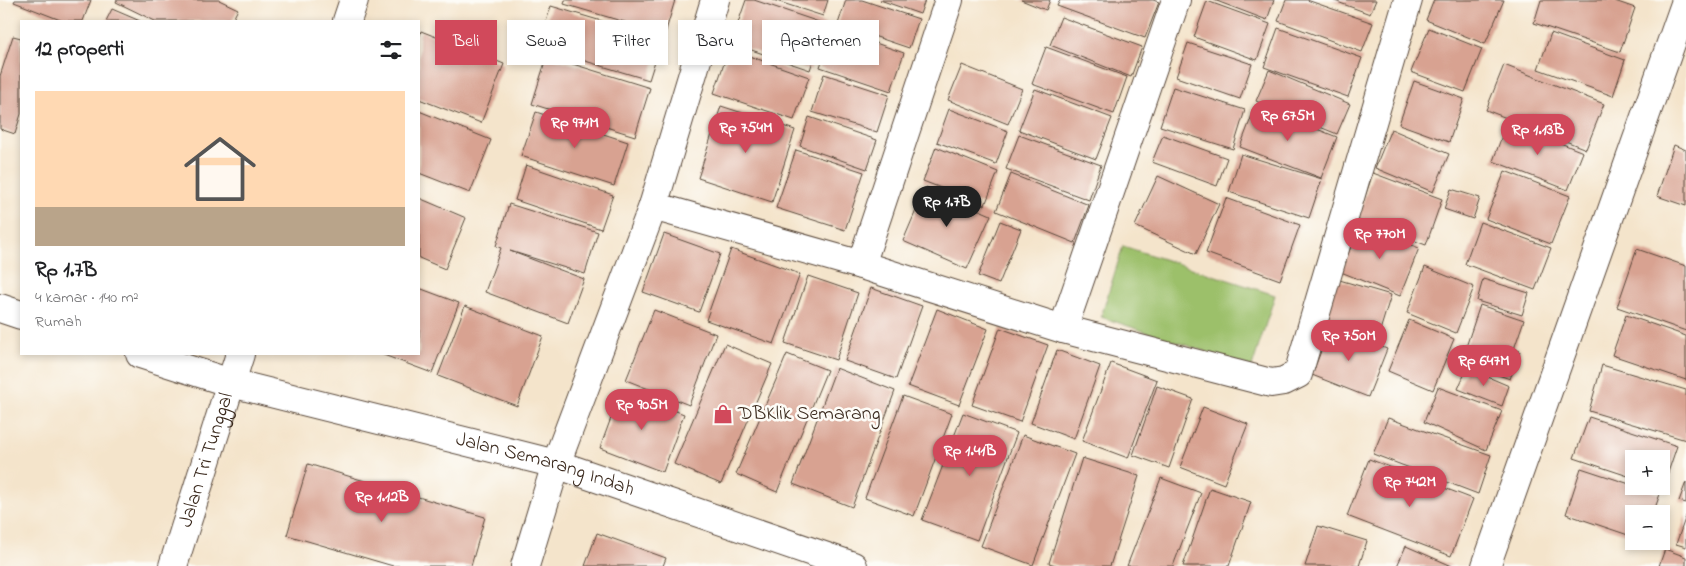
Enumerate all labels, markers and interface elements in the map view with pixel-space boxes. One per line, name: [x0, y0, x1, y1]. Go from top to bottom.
chip: Beli: [435, 20, 497, 65]
chip: Sewa: [507, 20, 585, 65]
chip: Filter: [595, 20, 668, 65]
chip: Baru: [678, 20, 752, 65]
chip: Apartemen: [762, 20, 879, 65]
text: 12 properti: [35, 35, 124, 65]
icon: filters: [377, 36, 405, 64]
pin: Rp 675M: [1242, 100, 1334, 142]
text: Rp 675M: [1261, 104, 1315, 128]
pin: Rp 971M: [529, 106, 621, 149]
text: Rp 971M: [551, 111, 599, 135]
pin: Rp 754M: [700, 112, 792, 154]
pin: Rp 1.13B: [1486, 114, 1590, 156]
text: Rp 754M: [719, 116, 773, 140]
text: Rp 1.13B: [1512, 118, 1564, 142]
icon: home: [175, 124, 265, 214]
pin: Rp 1.7B: [901, 186, 993, 228]
text: Rp 1.7B: [923, 190, 971, 214]
pin: Rp 770M: [1334, 218, 1426, 260]
text: Rp 770M: [1354, 222, 1406, 246]
text: Rp 1.7B: [35, 256, 97, 286]
text: 4 kamar · 140 m²: [35, 286, 138, 310]
text: Rumah: [35, 310, 82, 334]
pin: Rp 750M: [1303, 320, 1395, 362]
text: Rp 750M: [1322, 324, 1376, 348]
pin: Rp 647M: [1438, 344, 1530, 387]
text: Rp 647M: [1458, 349, 1510, 373]
pin: Rp 905M: [596, 388, 688, 431]
street label: Jalan Tri Tunggal: [172, 389, 241, 531]
text: Rp 905M: [616, 393, 668, 417]
place label: DBKlik Semarang: [737, 400, 881, 430]
shop icon: DBKlik Semarang: [712, 403, 734, 425]
street label: Jalan Semarang Indah: [453, 425, 638, 504]
pin: Rp 1.41B: [918, 434, 1022, 477]
text: Rp 1.41B: [944, 439, 996, 463]
map controls: [1625, 450, 1670, 550]
button: +: [1625, 450, 1670, 495]
pin: Rp 742M: [1364, 466, 1456, 508]
text: Rp 742M: [1384, 470, 1436, 494]
pin: Rp 1.12B: [330, 480, 434, 523]
text: Rp 1.12B: [355, 485, 409, 509]
button: −: [1625, 505, 1670, 550]

